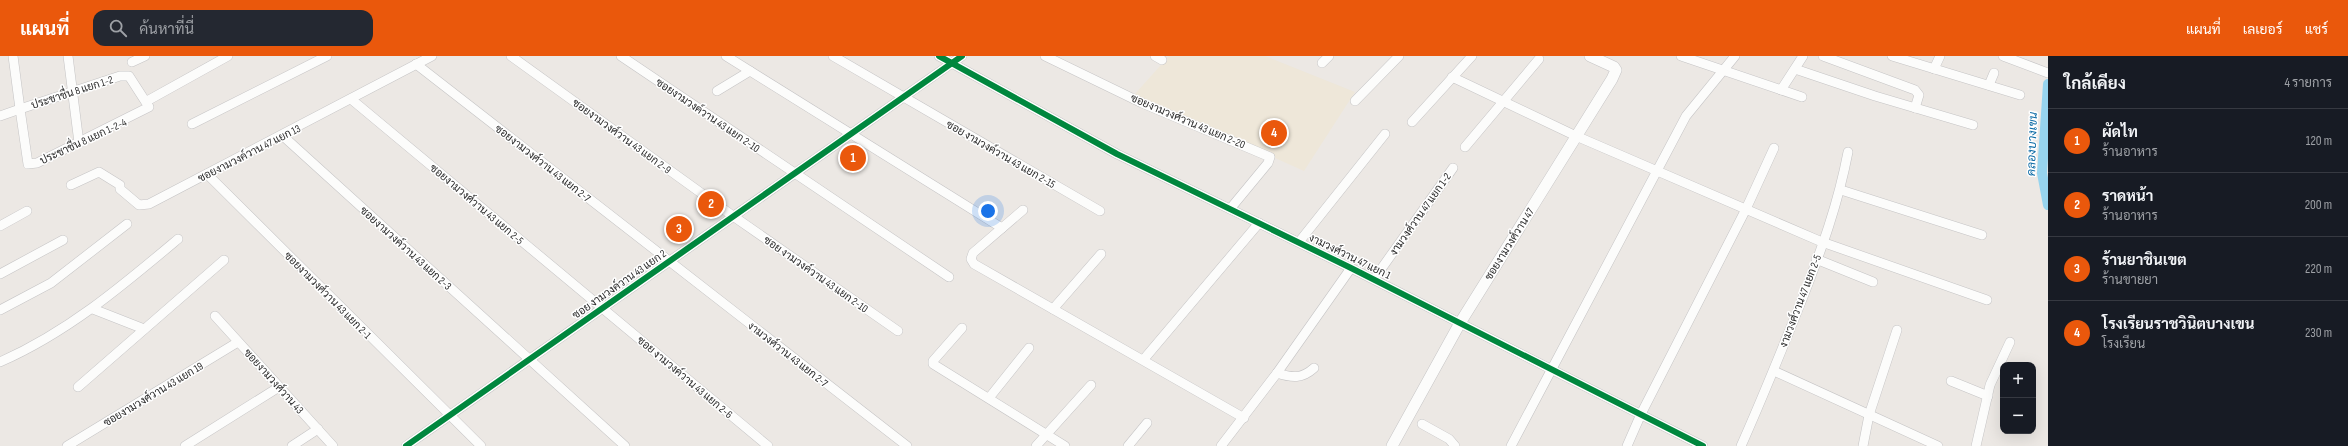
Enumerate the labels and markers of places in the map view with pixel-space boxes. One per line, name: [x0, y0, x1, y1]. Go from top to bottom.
pin: 4: [1261, 118, 1287, 148]
pin: 1: [840, 143, 866, 173]
pin: 2: [698, 189, 724, 219]
pin: 3: [666, 214, 692, 244]

